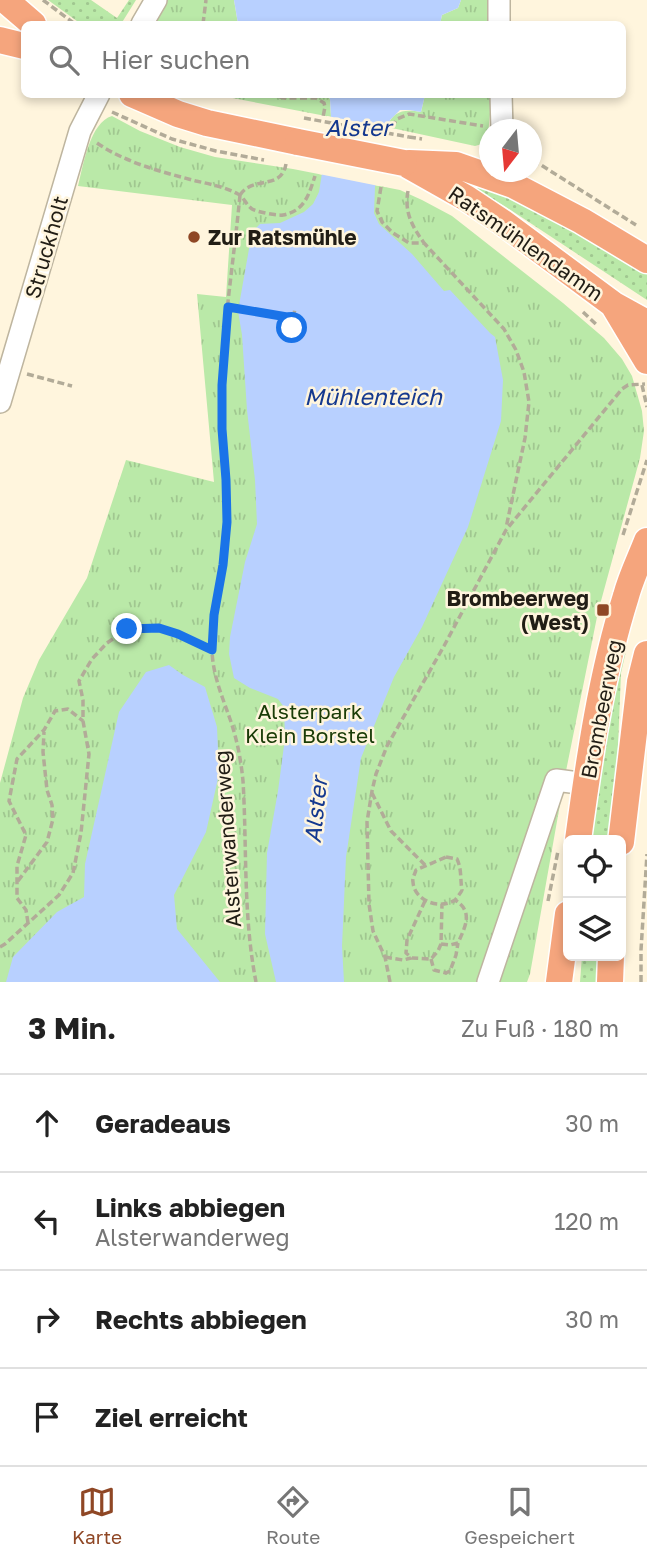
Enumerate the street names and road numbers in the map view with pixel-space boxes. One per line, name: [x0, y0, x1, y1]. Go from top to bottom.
street label: Ratsmühlendamm: [444, 180, 608, 306]
street label: Struckholt: [19, 193, 73, 301]
street label: Brombeerweg: [575, 637, 627, 781]
street label: Alsterwanderweg: [208, 749, 246, 929]

